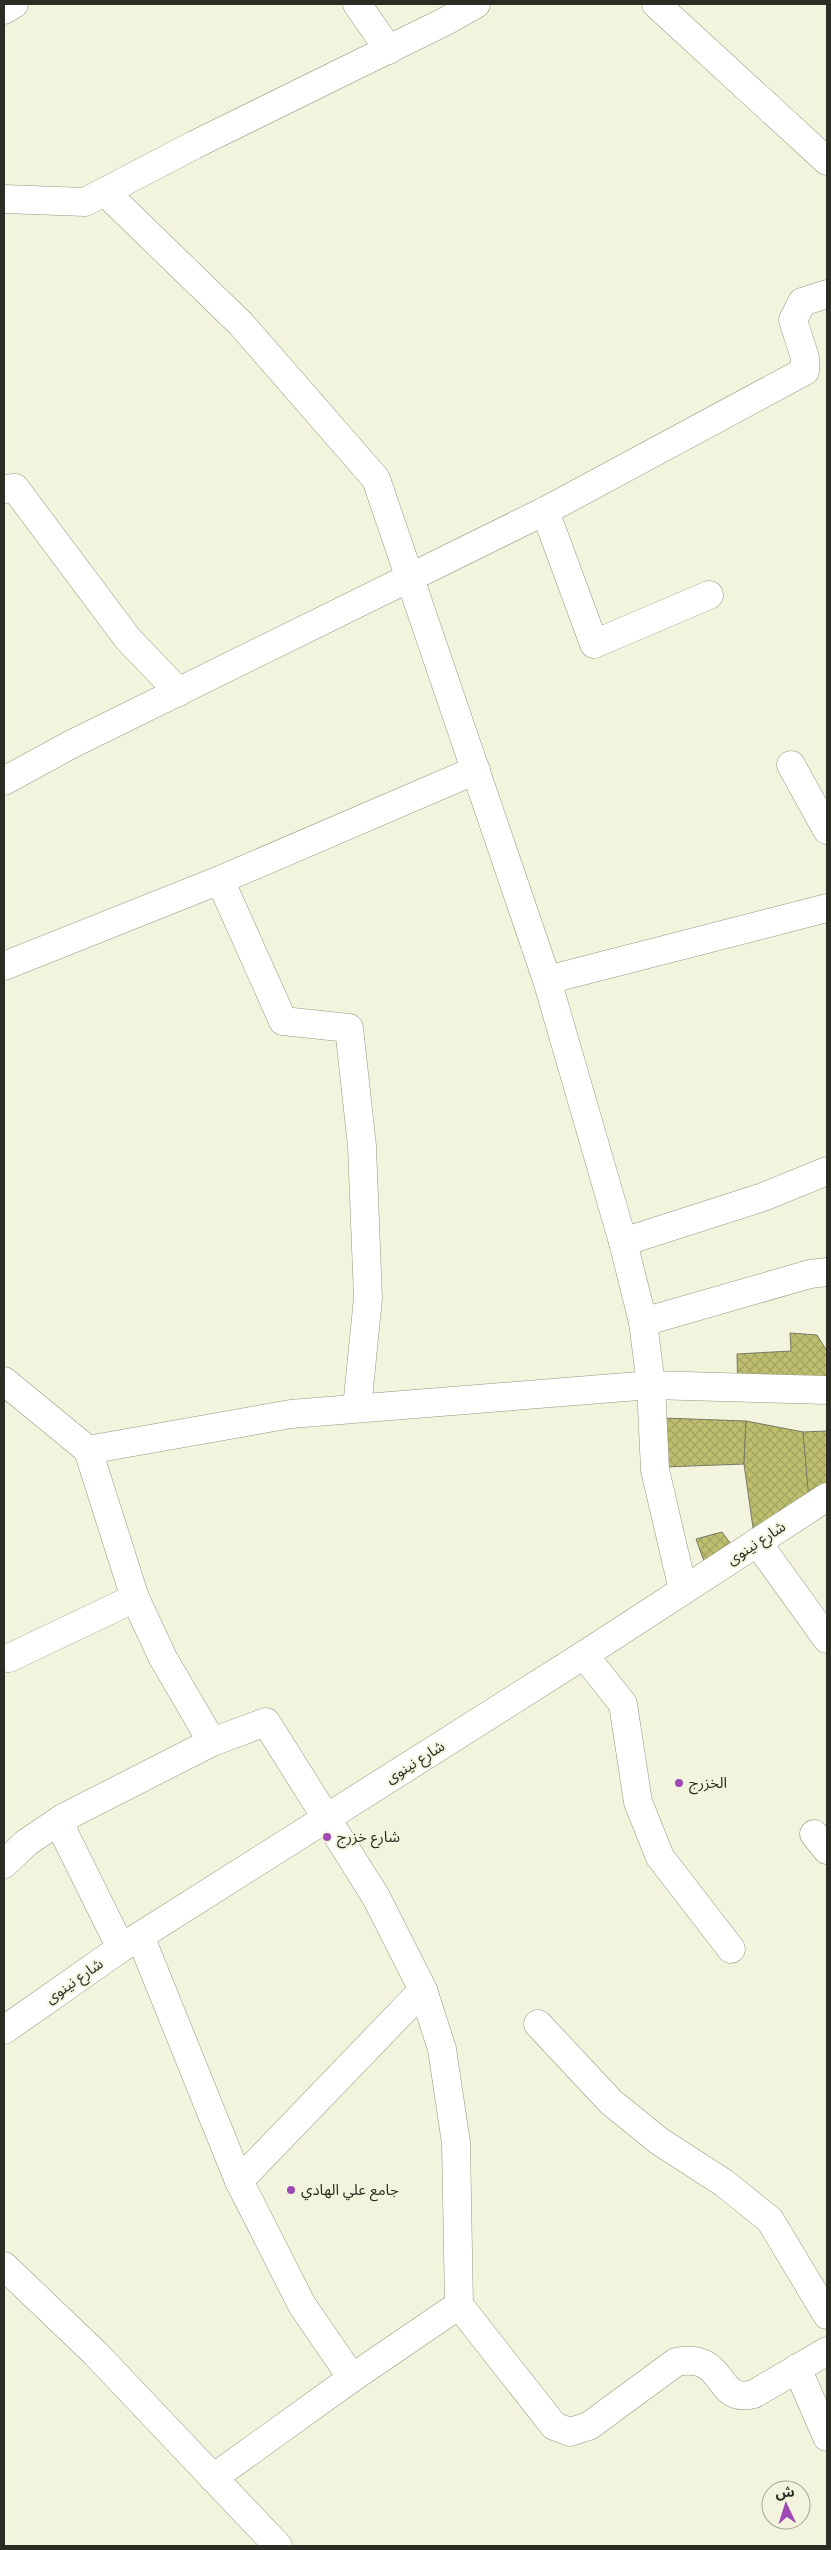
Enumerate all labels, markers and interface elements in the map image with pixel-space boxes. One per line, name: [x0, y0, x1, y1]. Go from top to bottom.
street label: شارع نينوى: [723, 1517, 791, 1571]
street label: شارع نينوى: [382, 1737, 450, 1790]
place label: الخزرج: [689, 1774, 727, 1795]
marker: الخزرج: [673, 1777, 685, 1789]
place label: شارع خزرج: [337, 1828, 400, 1849]
marker: شارع خزرج: [321, 1831, 333, 1843]
street label: شارع نينوى: [42, 1954, 108, 2010]
place label: جامع علي الهادي: [301, 2181, 399, 2202]
marker: جامع علي الهادي: [285, 2184, 297, 2196]
north arrow: [761, 2480, 811, 2530]
text: ش: [775, 2483, 795, 2501]

